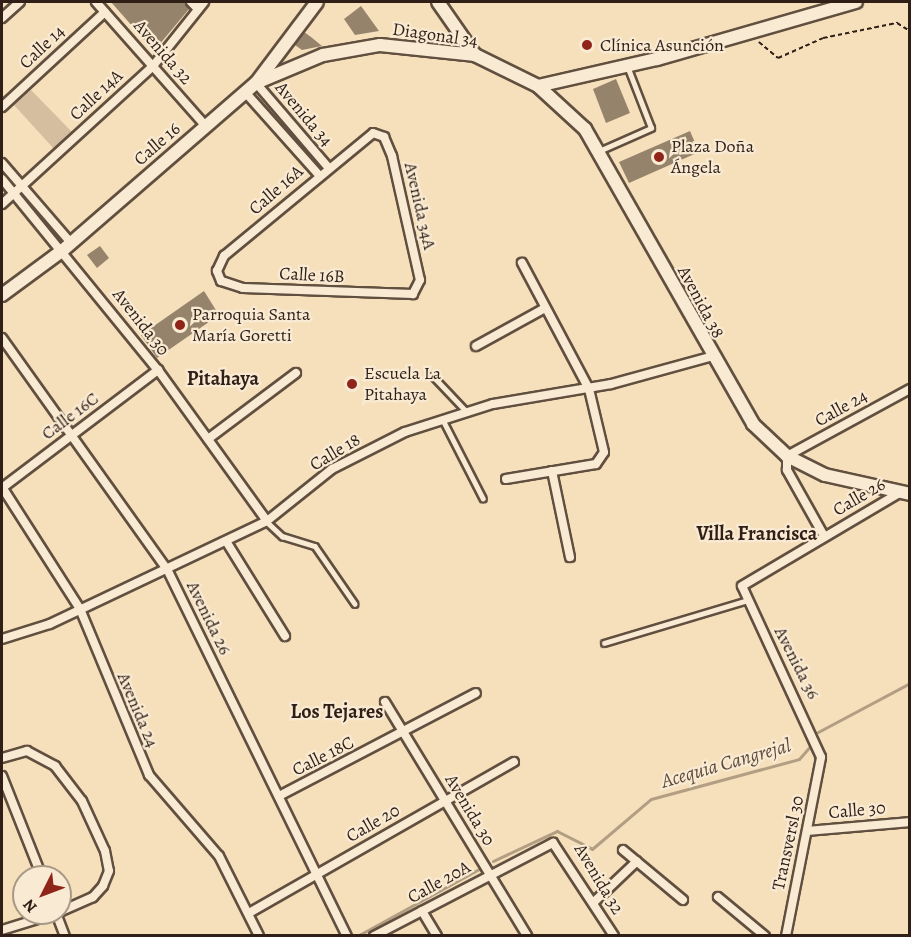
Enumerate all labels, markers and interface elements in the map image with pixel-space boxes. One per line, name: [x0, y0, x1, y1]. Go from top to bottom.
street label: Avenida 32: [129, 15, 197, 89]
street label: Diagonal 34: [391, 18, 479, 52]
street label: Calle 14: [15, 21, 69, 73]
place label: Clínica Asunción: [600, 34, 724, 56]
marker: Clínica Asunción: [578, 36, 596, 54]
street label: Calle 14A: [65, 65, 127, 125]
street label: Avenida 34: [271, 77, 337, 151]
street label: Calle 16: [129, 118, 185, 170]
place label: Plaza Doña Ángela: [671, 136, 754, 178]
marker: Plaza Doña Ángela: [652, 150, 666, 164]
street label: Avenida 34A: [400, 160, 440, 252]
street label: Calle 16A: [244, 161, 308, 219]
street label: Avenida 38: [673, 262, 729, 342]
street label: Calle 16B: [279, 263, 345, 287]
street label: Avenida 30: [108, 284, 174, 360]
place label: Parroquia Santa María Goretti: [192, 304, 310, 346]
marker: Parroquia Santa María Goretti: [173, 318, 187, 332]
place label: Escuela La Pitahaya: [364, 363, 441, 406]
district label: Pitahaya: [187, 366, 259, 390]
marker: Escuela La Pitahaya: [345, 377, 359, 391]
street label: Calle 24: [811, 385, 871, 431]
street label: Calle 16C: [37, 388, 103, 444]
street label: Calle 18: [306, 429, 364, 475]
street label: Calle 26: [829, 473, 889, 521]
district label: Villa Francisca: [697, 521, 817, 545]
street label: Avenida 26: [182, 578, 236, 658]
street label: Avenida 36: [770, 623, 824, 703]
street label: Avenida 24: [113, 669, 163, 751]
district label: Los Tejares: [291, 699, 383, 723]
street label: Calle 18C: [289, 731, 357, 781]
water label: Acequia Cangrejal: [658, 733, 794, 793]
street label: Avenida 30: [440, 770, 500, 850]
street label: Transversl 30: [767, 794, 809, 892]
street label: Calle 30: [828, 797, 886, 823]
street label: Calle 20: [342, 799, 404, 847]
street label: Avenida 32: [570, 840, 628, 918]
street label: Calle 20A: [404, 856, 474, 908]
north arrow: [12, 865, 72, 925]
text: N: [18, 894, 42, 917]

